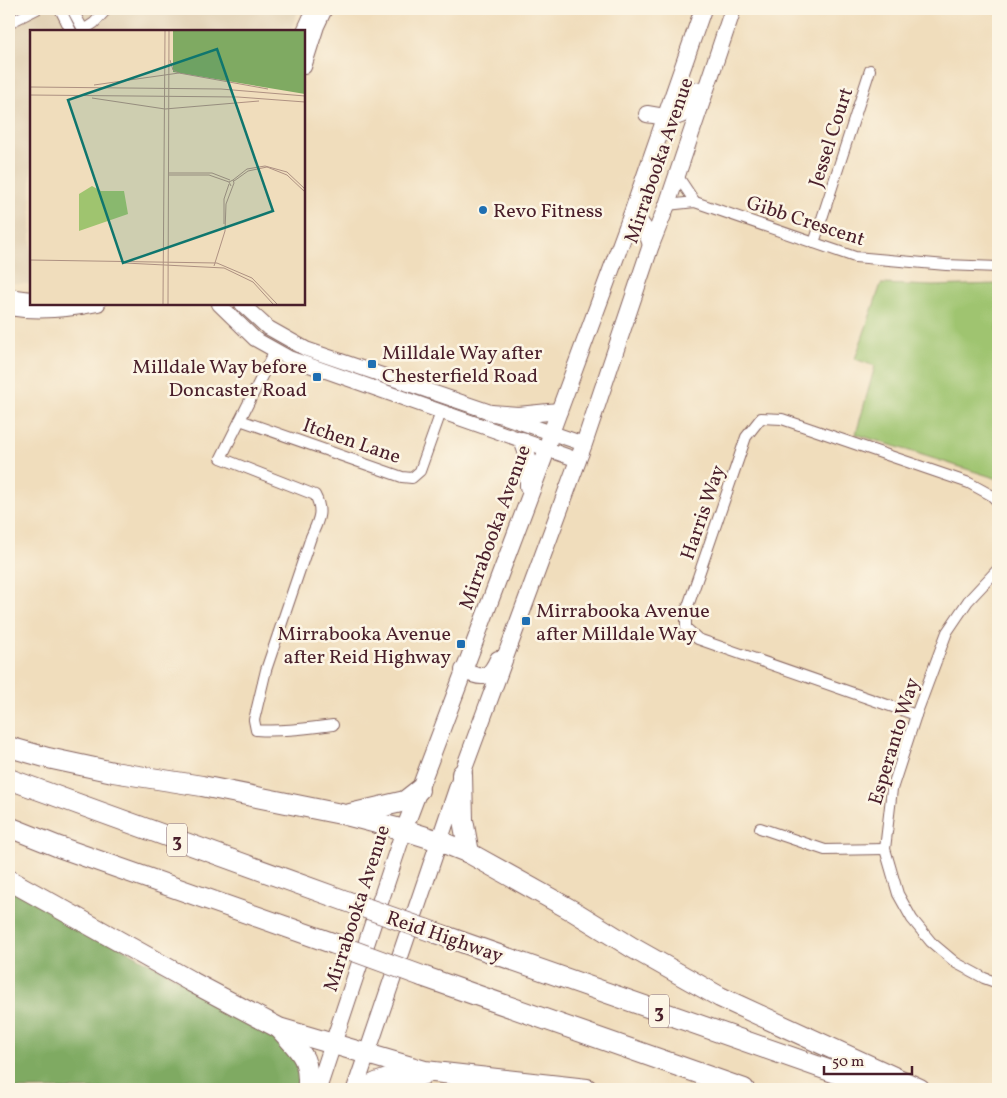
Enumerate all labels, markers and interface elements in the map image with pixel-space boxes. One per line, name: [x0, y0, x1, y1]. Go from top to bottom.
inset map: [30, 30, 305, 305]
street label: Mirrabooka Avenue: [618, 74, 701, 247]
street label: Jessel Court: [803, 84, 861, 191]
street label: Gibb Crescent: [742, 190, 868, 254]
place label: Revo Fitness: [493, 198, 603, 226]
marker: Revo Fitness: [477, 204, 489, 216]
place label: Milldale Way after Chesterfield Road: [382, 340, 542, 391]
place label: Milldale Way before Doncaster Road: [132, 354, 307, 405]
marker: Milldale Way after Chesterfield Road: [366, 358, 378, 370]
marker: Milldale Way before Doncaster Road: [311, 371, 323, 383]
street label: Itchen Lane: [298, 412, 404, 472]
street label: Mirrabooka Avenue: [453, 441, 539, 614]
street label: Harris Way: [675, 461, 733, 564]
place label: Mirrabooka Avenue after Milldale Way: [536, 598, 710, 649]
marker: Mirrabooka Avenue after Milldale Way: [520, 615, 532, 627]
place label: Mirrabooka Avenue after Reid Highway: [277, 621, 451, 672]
marker: Mirrabooka Avenue after Reid Highway: [455, 638, 467, 650]
street label: Esperanto Way: [862, 674, 928, 809]
street label: Mirrabooka Avenue: [318, 822, 398, 996]
road number: 3: [167, 824, 187, 856]
street label: Reid Highway: [382, 905, 507, 971]
road number: 3: [649, 994, 669, 1028]
scale bar: [824, 1043, 912, 1075]
text: 50 m: [832, 1052, 864, 1073]

